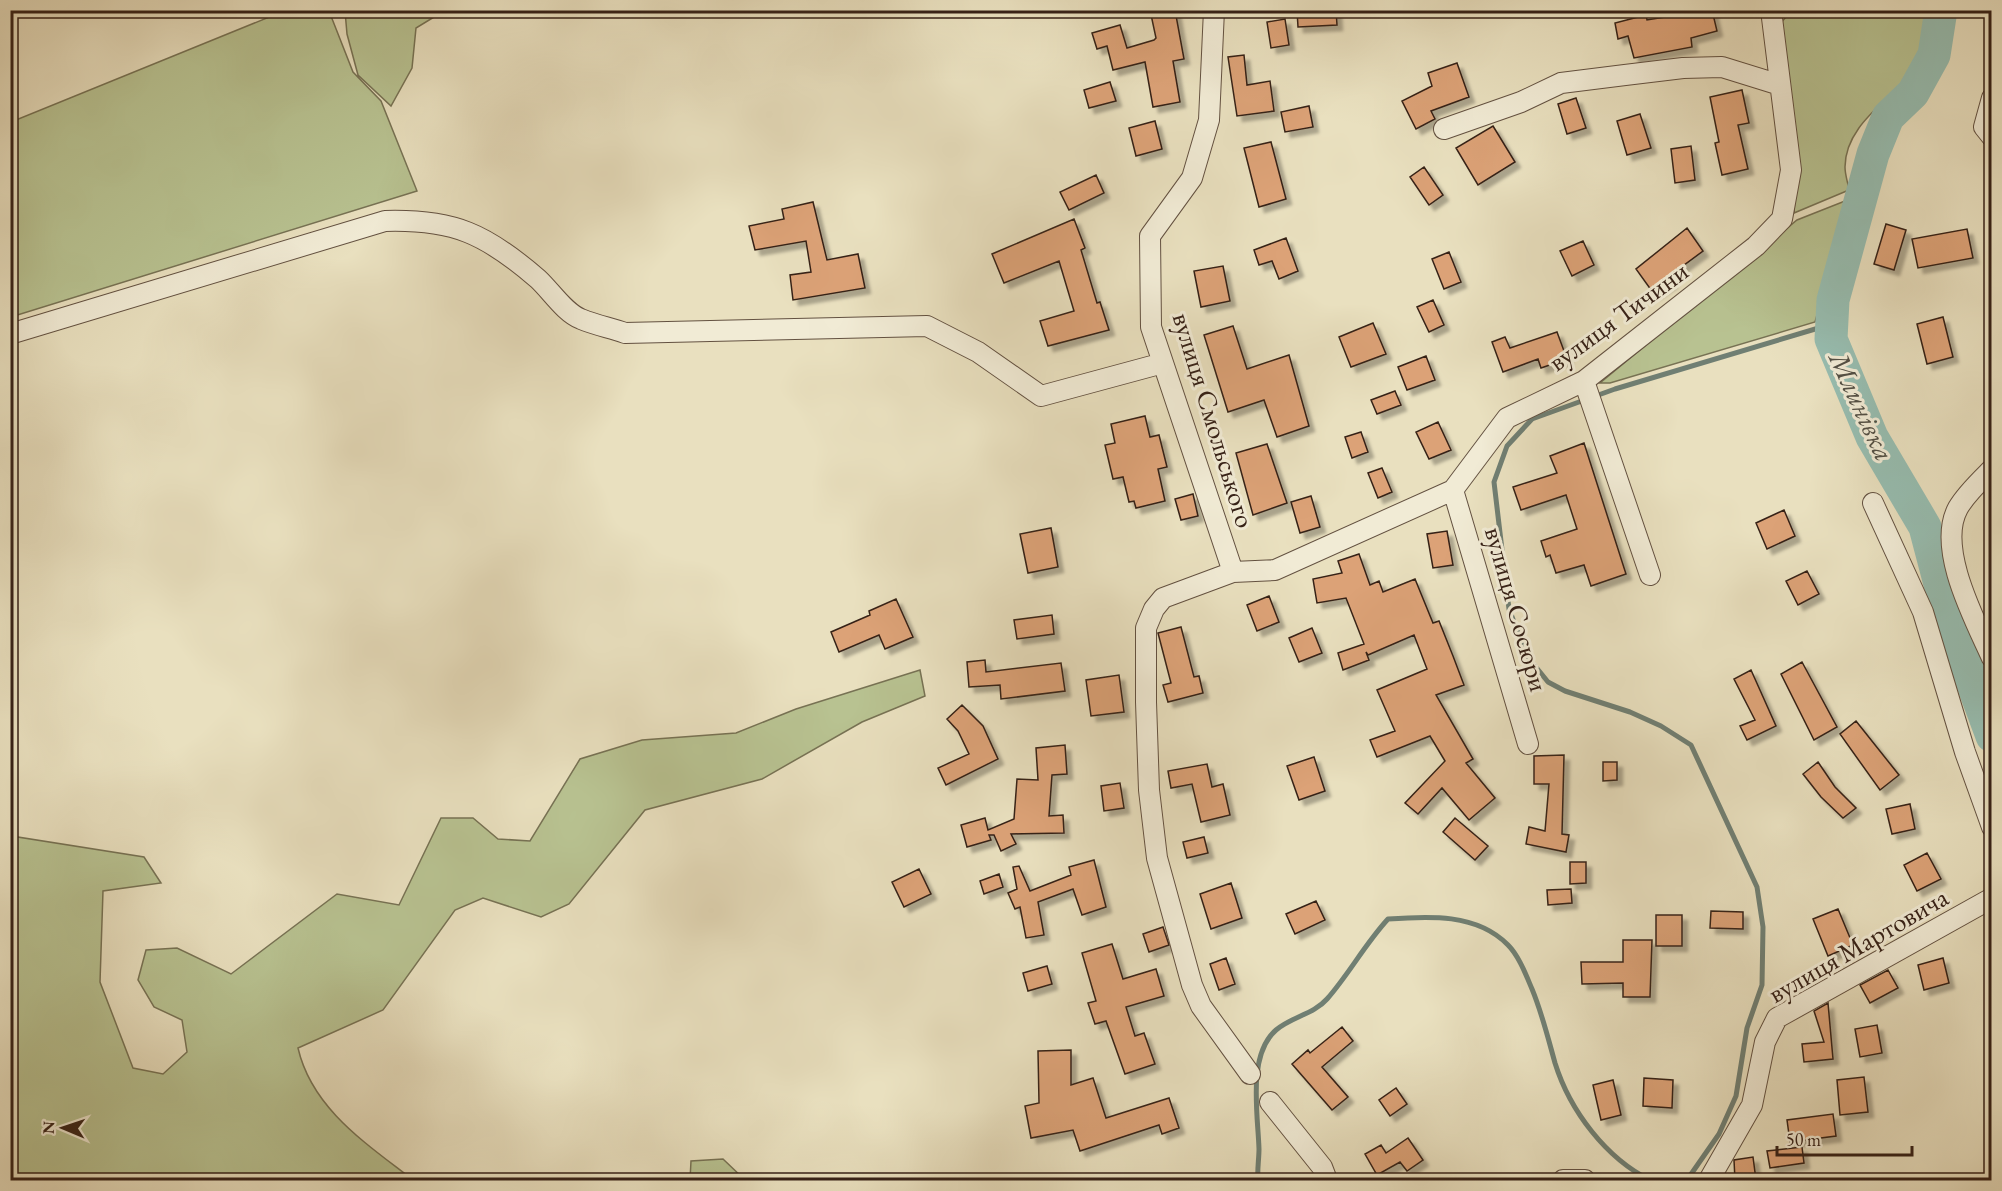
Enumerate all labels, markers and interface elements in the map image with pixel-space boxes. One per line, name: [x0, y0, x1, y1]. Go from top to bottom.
street label: вулиця Тичини: [1541, 253, 1695, 379]
street label: вулиця Смольського: [1165, 308, 1263, 532]
water label: Млинівка: [1820, 344, 1903, 466]
street label: вулиця Сосюри: [1477, 522, 1557, 696]
street label: вулиця Мартовича: [1762, 879, 1955, 1011]
north arrow: [33, 1098, 93, 1158]
scale bar: [1777, 1119, 1912, 1157]
text: N: [38, 1121, 59, 1134]
text: 50 m: [1786, 1128, 1821, 1151]

